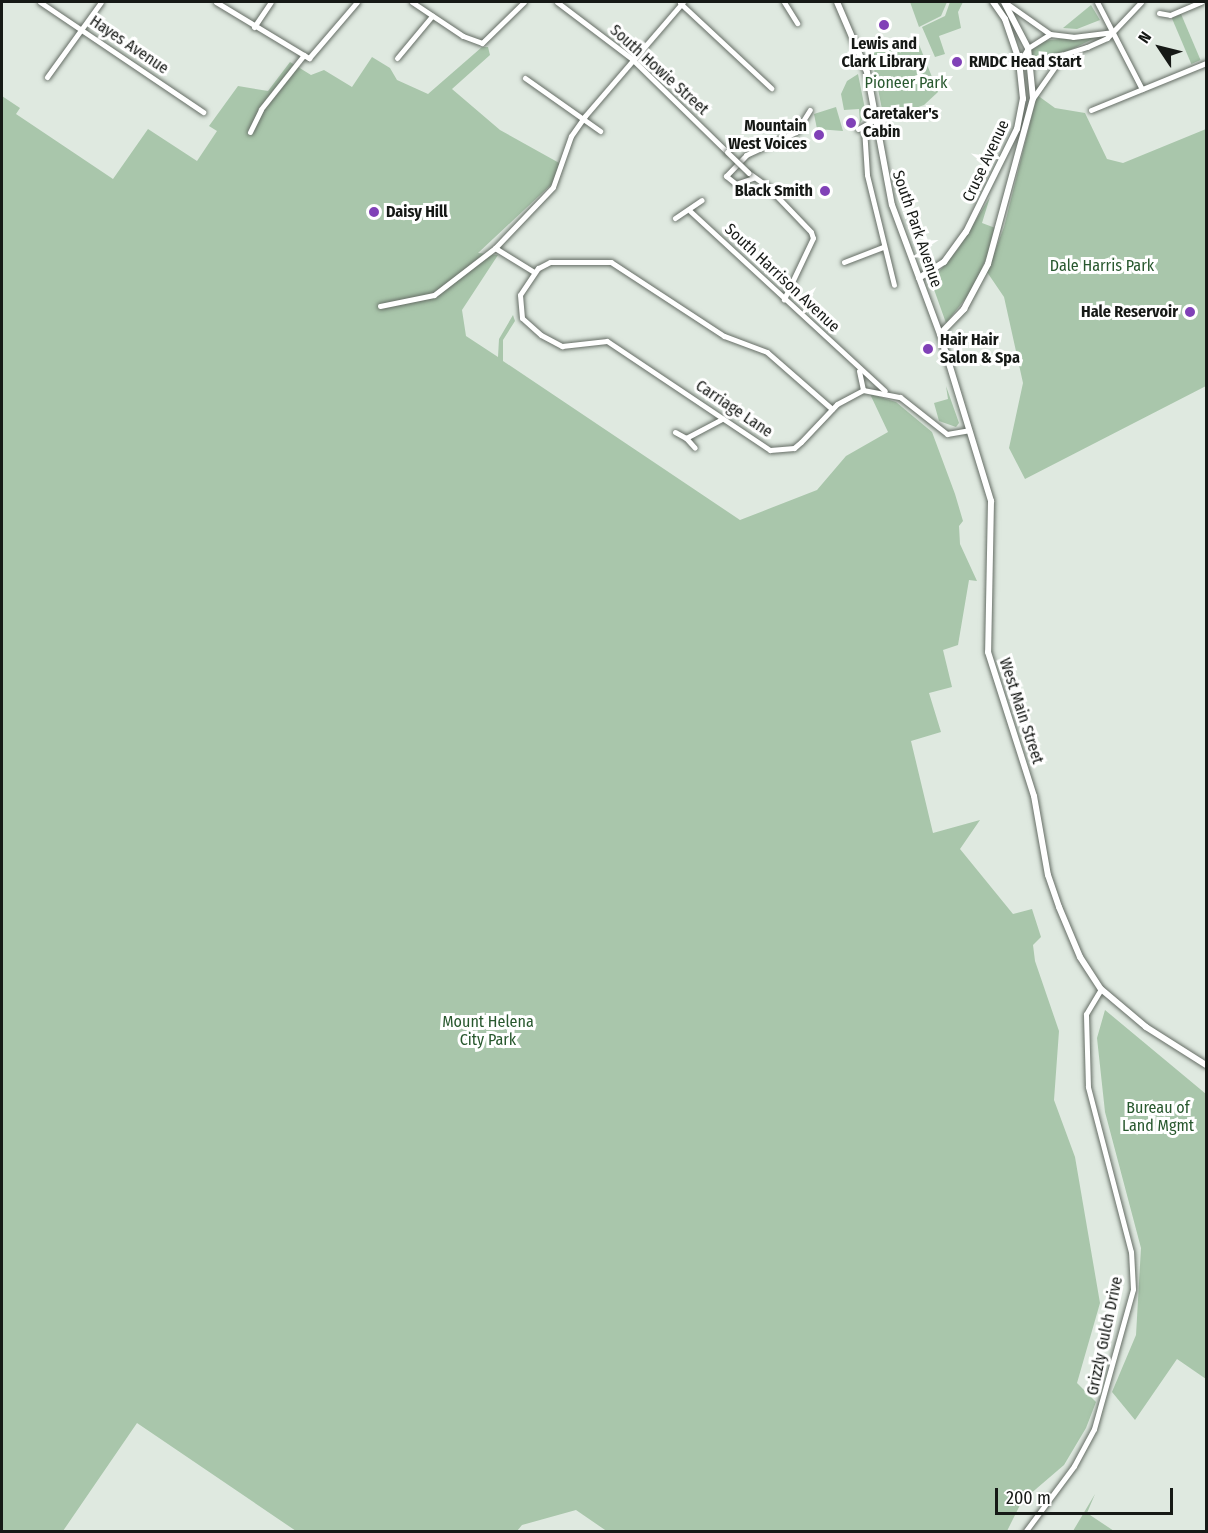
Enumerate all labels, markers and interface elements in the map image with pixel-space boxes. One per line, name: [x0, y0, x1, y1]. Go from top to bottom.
street label: Hayes Avenue: [86, 12, 172, 78]
marker: Lewis and Clark Library: [877, 18, 891, 32]
north arrow: [1130, 18, 1190, 78]
street label: South Howie Street: [606, 21, 712, 119]
text: N: [1134, 28, 1155, 47]
place label: Lewis and Clark Library: [842, 34, 926, 72]
place label: RMDC Head Start: [969, 52, 1082, 72]
marker: RMDC Head Start: [950, 55, 964, 69]
park label: Pioneer Park: [865, 73, 947, 93]
place label: Caretaker's Cabin: [863, 104, 939, 142]
place label: Mountain West Voices: [728, 116, 807, 154]
marker: Caretaker's Cabin: [844, 116, 858, 130]
street label: Cruse Avenue: [959, 117, 1013, 205]
marker: Mountain West Voices: [812, 128, 826, 142]
street label: South Park Avenue: [888, 168, 946, 290]
place label: Black Smith: [735, 181, 813, 201]
marker: Black Smith: [818, 184, 832, 198]
place label: Daisy Hill: [386, 202, 448, 222]
marker: Daisy Hill: [367, 205, 381, 219]
street label: South Harrison Avenue: [720, 220, 844, 336]
park label: Dale Harris Park: [1050, 256, 1154, 276]
place label: Hale Reservoir: [1081, 302, 1178, 322]
marker: Hale Reservoir: [1183, 305, 1197, 319]
place label: Hair Hair Salon & Spa: [940, 330, 1020, 368]
marker: Hair Hair Salon & Spa: [921, 342, 935, 356]
street label: Carriage Lane: [692, 376, 776, 442]
street label: West Main Street: [995, 656, 1047, 766]
park label: Mount Helena City Park: [442, 1012, 534, 1050]
park label: Bureau of Land Mgmt: [1122, 1098, 1194, 1136]
street label: Grizzly Gulch Drive: [1083, 1275, 1127, 1397]
scale bar: [998, 1476, 1176, 1514]
text: 200 m: [1006, 1487, 1051, 1509]

